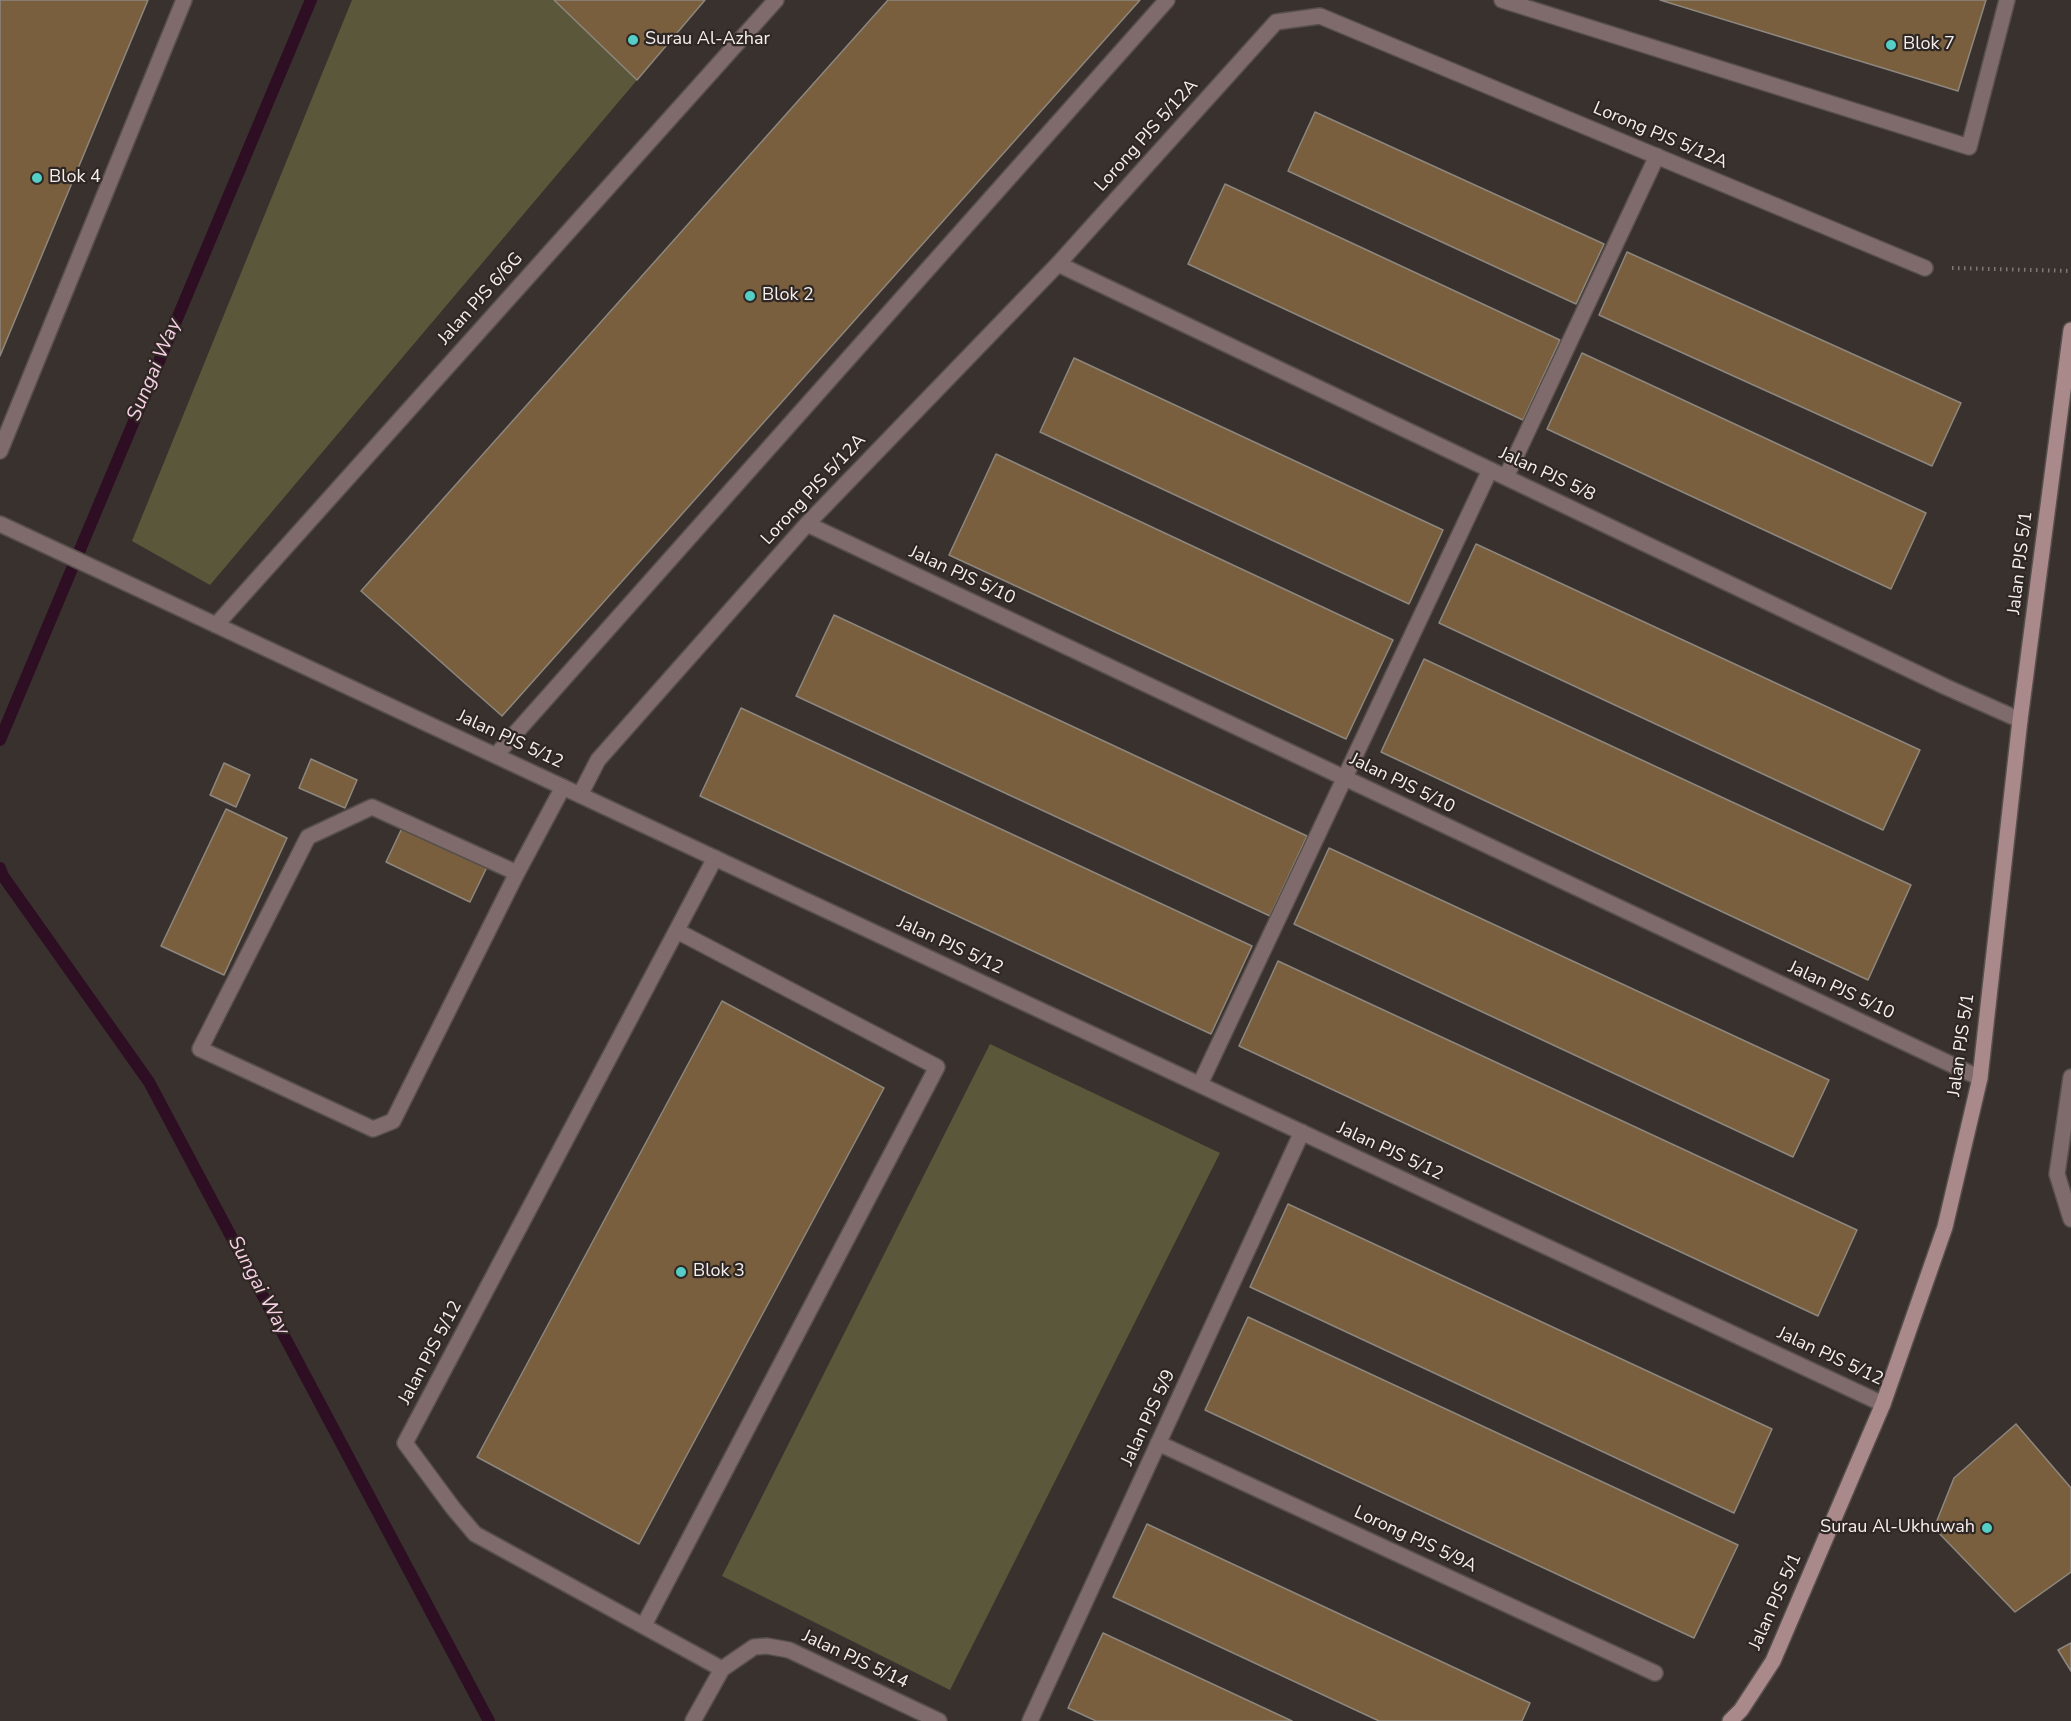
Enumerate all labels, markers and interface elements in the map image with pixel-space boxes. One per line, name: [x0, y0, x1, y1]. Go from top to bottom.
place label: Surau Al-Azhar: [645, 29, 770, 51]
marker: Surau Al-Azhar: [626, 33, 640, 47]
place label: Blok 7: [1903, 34, 1955, 56]
marker: Blok 7: [1884, 38, 1898, 52]
street label: Lorong PJS 5/12A: [1091, 75, 1203, 197]
street label: Lorong PJS 5/12A: [1590, 98, 1730, 174]
place label: Blok 4: [49, 167, 101, 189]
marker: Blok 4: [30, 171, 44, 185]
street label: Jalan PJS 6/6G: [434, 248, 528, 350]
place label: Blok 2: [762, 285, 814, 307]
marker: Blok 2: [743, 289, 757, 303]
water label: Sungai Way: [123, 315, 187, 425]
street label: Lorong PJS 5/12A: [757, 430, 871, 550]
street label: Jalan PJS 5/8: [1495, 443, 1599, 507]
street label: Jalan PJS 5/1: [2004, 510, 2038, 616]
street label: Jalan PJS 5/10: [906, 542, 1018, 610]
street label: Jalan PJS 5/12: [454, 706, 566, 774]
street label: Jalan PJS 5/10: [1346, 749, 1458, 819]
street label: Jalan PJS 5/12: [894, 912, 1006, 980]
street label: Jalan PJS 5/10: [1785, 957, 1897, 1025]
street label: Jalan PJS 5/1: [1944, 992, 1980, 1098]
street label: Jalan PJS 5/12: [1334, 1118, 1446, 1186]
water label: Sungai Way: [222, 1232, 294, 1340]
place label: Blok 3: [693, 1261, 745, 1283]
marker: Blok 3: [674, 1265, 688, 1279]
street label: Jalan PJS 5/12: [395, 1297, 467, 1409]
street label: Jalan PJS 5/12: [1774, 1323, 1886, 1391]
street label: Jalan PJS 5/9: [1117, 1366, 1181, 1470]
street label: Lorong PJS 5/9A: [1350, 1502, 1480, 1578]
place label: Surau Al-Ukhuwah: [1820, 1517, 1975, 1539]
marker: Surau Al-Ukhuwah: [1980, 1521, 1994, 1535]
street label: Jalan PJS 5/1: [1745, 1550, 1807, 1654]
street label: Jalan PJS 5/14: [799, 1626, 911, 1694]

